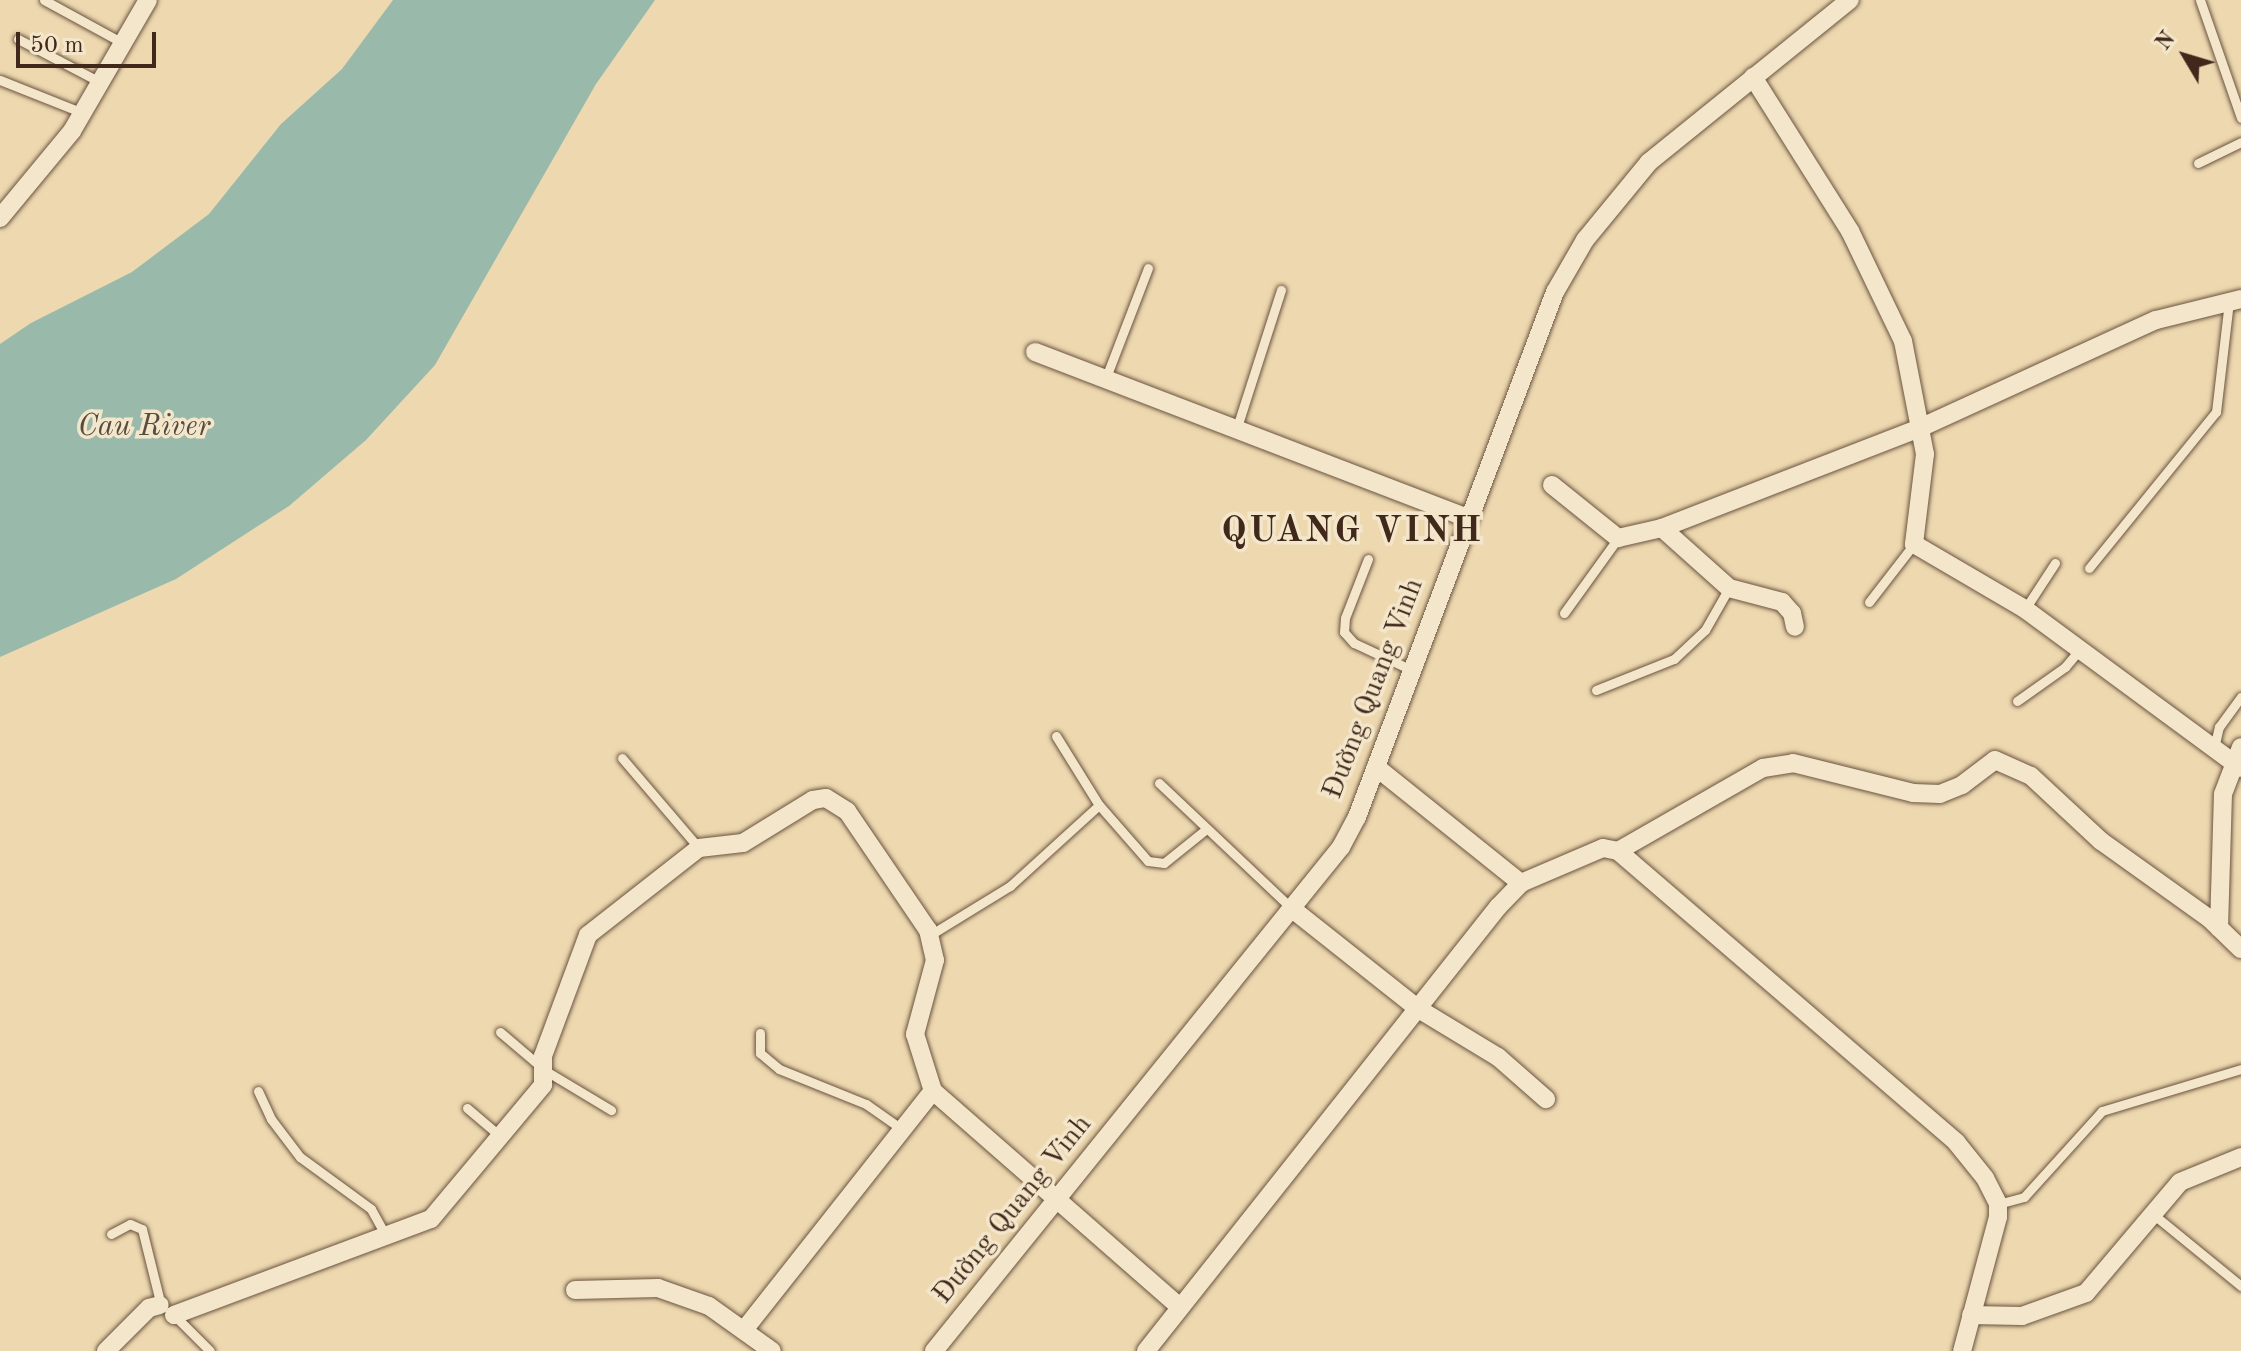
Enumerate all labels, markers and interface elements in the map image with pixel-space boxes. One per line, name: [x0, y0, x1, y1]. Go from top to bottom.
scale bar: [20, 16, 160, 66]
north arrow: [2145, 16, 2225, 96]
text: N: [2152, 28, 2180, 55]
text: 50 m: [30, 34, 84, 58]
water label: Cau River: [78, 409, 210, 445]
district label: QUANG VINH: [1221, 511, 1483, 555]
street label: Đường Quang Vinh: [1317, 574, 1431, 804]
street label: Đường Quang Vinh: [927, 1109, 1099, 1311]

